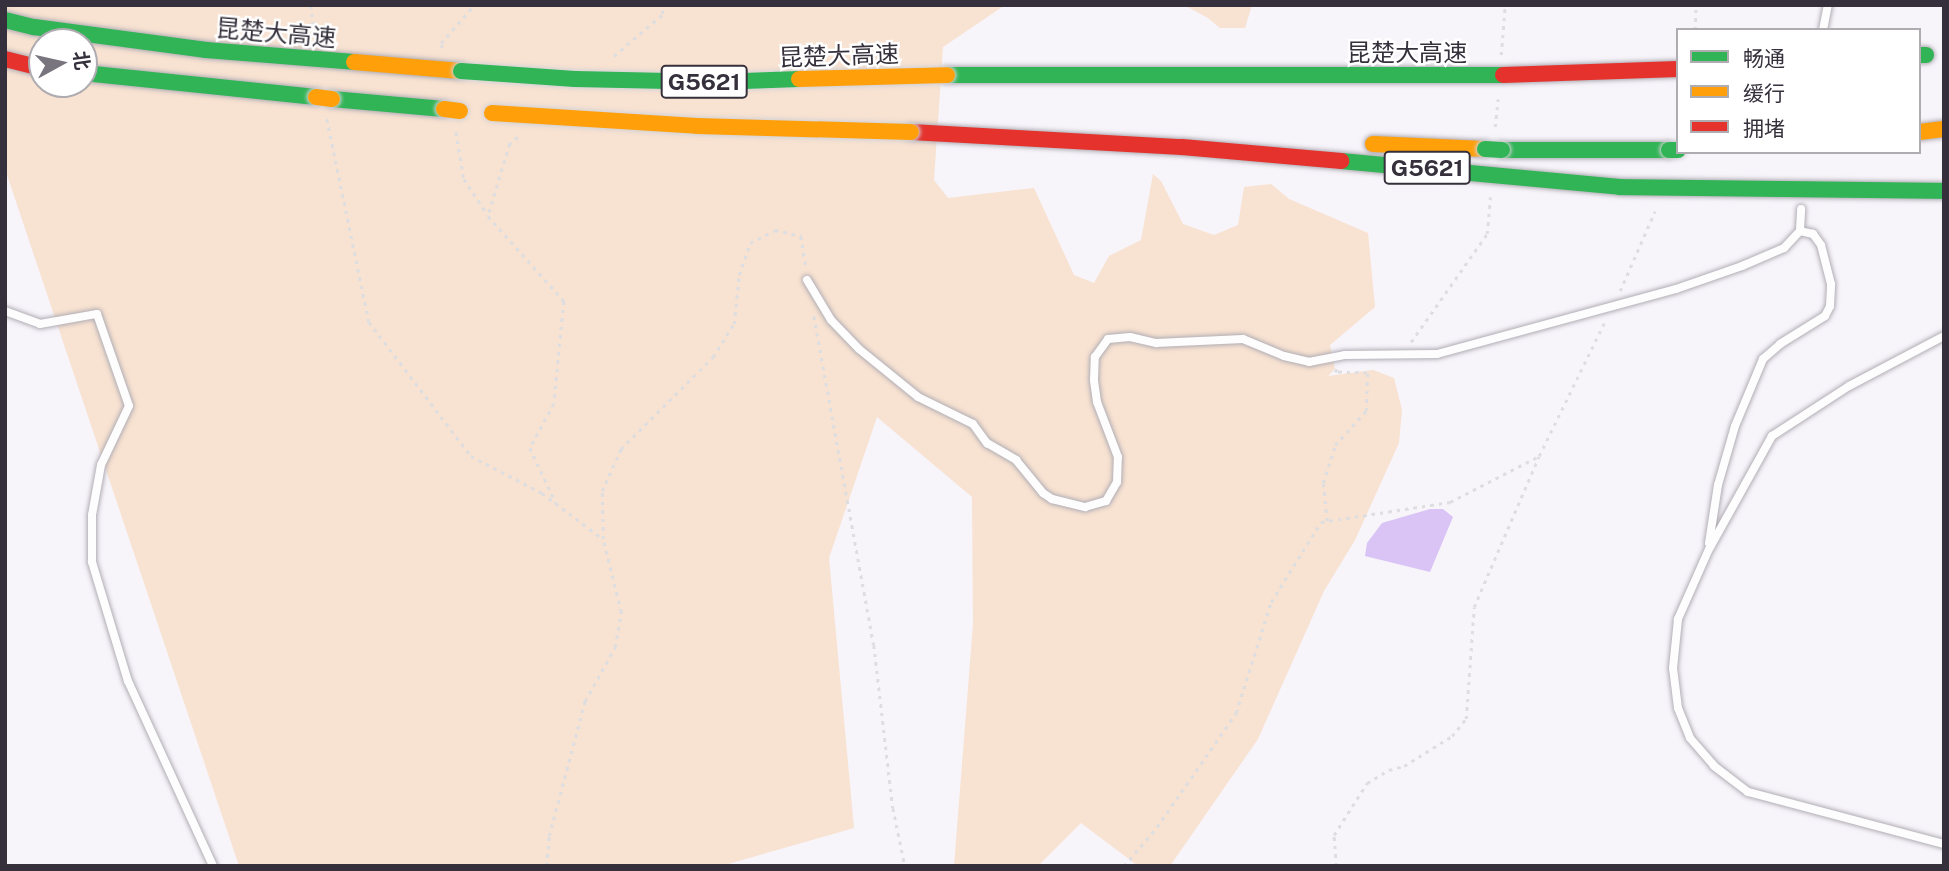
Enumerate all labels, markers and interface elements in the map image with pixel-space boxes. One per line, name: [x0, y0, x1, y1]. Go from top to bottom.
street label: 昆楚大高速: [215, 13, 337, 53]
north arrow: [28, 28, 98, 98]
legend: [1676, 28, 1921, 154]
street label: 昆楚大高速: [1347, 39, 1467, 67]
street label: 昆楚大高速: [779, 40, 899, 72]
text: 畅通: [1743, 46, 1785, 71]
text: 北: [70, 49, 94, 71]
road number: G5621: [660, 62, 748, 102]
text: 缓行: [1743, 81, 1785, 106]
text: 拥堵: [1743, 116, 1785, 141]
road number: G5621: [1383, 148, 1471, 188]

